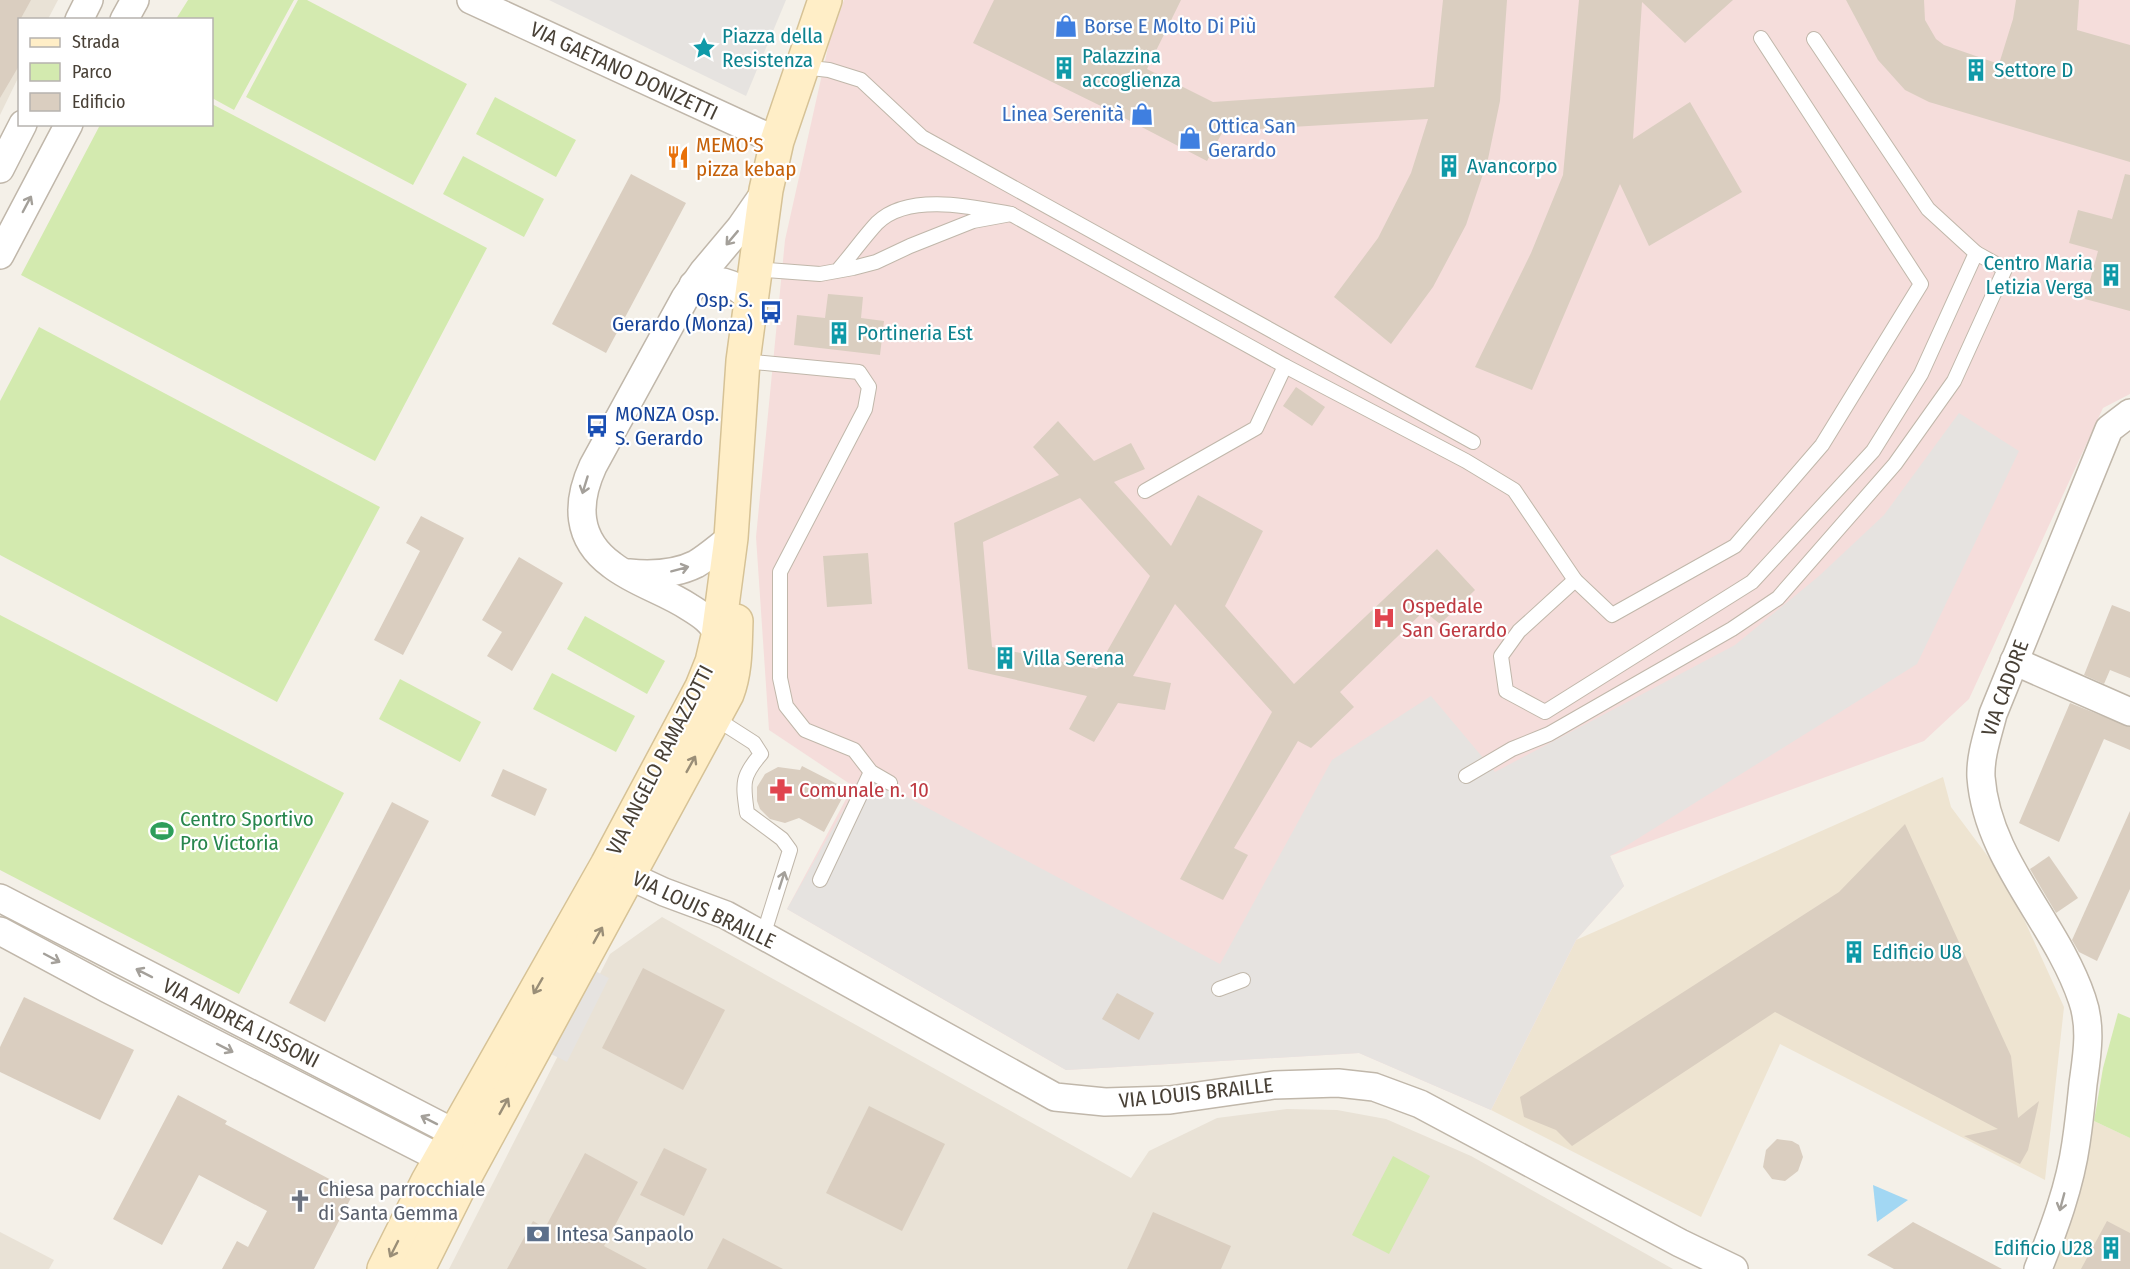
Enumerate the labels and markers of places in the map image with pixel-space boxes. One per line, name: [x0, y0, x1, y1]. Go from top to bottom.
shop icon: Borse E Molto Di Più: [1053, 13, 1079, 39]
place label: Borse E Molto Di Più: [1084, 13, 1256, 39]
place label: Piazza della Resistenza: [722, 23, 823, 73]
place icon: Piazza della Resistenza: [691, 35, 717, 61]
place label: Palazzina accoglienza: [1082, 43, 1181, 93]
building icon: Palazzina accoglienza: [1051, 55, 1077, 81]
building icon: Settore D: [1963, 57, 1989, 83]
place label: Settore D: [1994, 57, 2074, 83]
place label: Linea Serenità: [1002, 101, 1124, 127]
shop icon: Linea Serenità: [1129, 101, 1155, 127]
place label: Ottica San Gerardo: [1208, 113, 1296, 163]
shop icon: Ottica San Gerardo: [1177, 125, 1203, 151]
place label: MEMO’S pizza kebap: [696, 132, 796, 182]
restaurant icon: MEMO’S pizza kebap: [665, 144, 691, 170]
building icon: Avancorpo: [1436, 153, 1462, 179]
place label: Avancorpo: [1467, 153, 1558, 179]
place label: Centro Maria Letizia Verga: [1984, 250, 2093, 300]
building icon: Centro Maria Letizia Verga: [2098, 262, 2124, 288]
place label: Osp. S. Gerardo (Monza): [612, 287, 753, 337]
bus stop icon: Osp. S. Gerardo (Monza): [758, 299, 784, 325]
building icon: Portineria Est: [826, 320, 852, 346]
place label: Portineria Est: [857, 320, 973, 346]
place label: MONZA Osp. S. Gerardo: [615, 401, 719, 451]
bus stop icon: MONZA Osp. S. Gerardo: [584, 413, 610, 439]
place label: Ospedale San Gerardo: [1402, 593, 1507, 643]
hospital icon: Ospedale San Gerardo: [1371, 605, 1397, 631]
building icon: Villa Serena: [992, 645, 1018, 671]
place label: Villa Serena: [1023, 645, 1124, 671]
pharmacy icon: Comunale n. 10: [768, 777, 794, 803]
place label: Comunale n. 10: [799, 777, 929, 803]
place label: Centro Sportivo Pro Victoria: [180, 806, 314, 856]
sports icon: Centro Sportivo Pro Victoria: [149, 818, 175, 844]
building icon: Edificio U8: [1841, 939, 1867, 965]
place label: Edificio U8: [1872, 939, 1962, 965]
place label: Chiesa parrocchiale di Santa Gemma: [318, 1176, 485, 1226]
church icon: Chiesa parrocchiale di Santa Gemma: [287, 1188, 313, 1214]
bank icon: Intesa Sanpaolo: [525, 1221, 551, 1247]
place label: Intesa Sanpaolo: [556, 1221, 694, 1247]
place label: Edificio U28: [1994, 1235, 2093, 1261]
building icon: Edificio U28: [2098, 1235, 2124, 1261]

